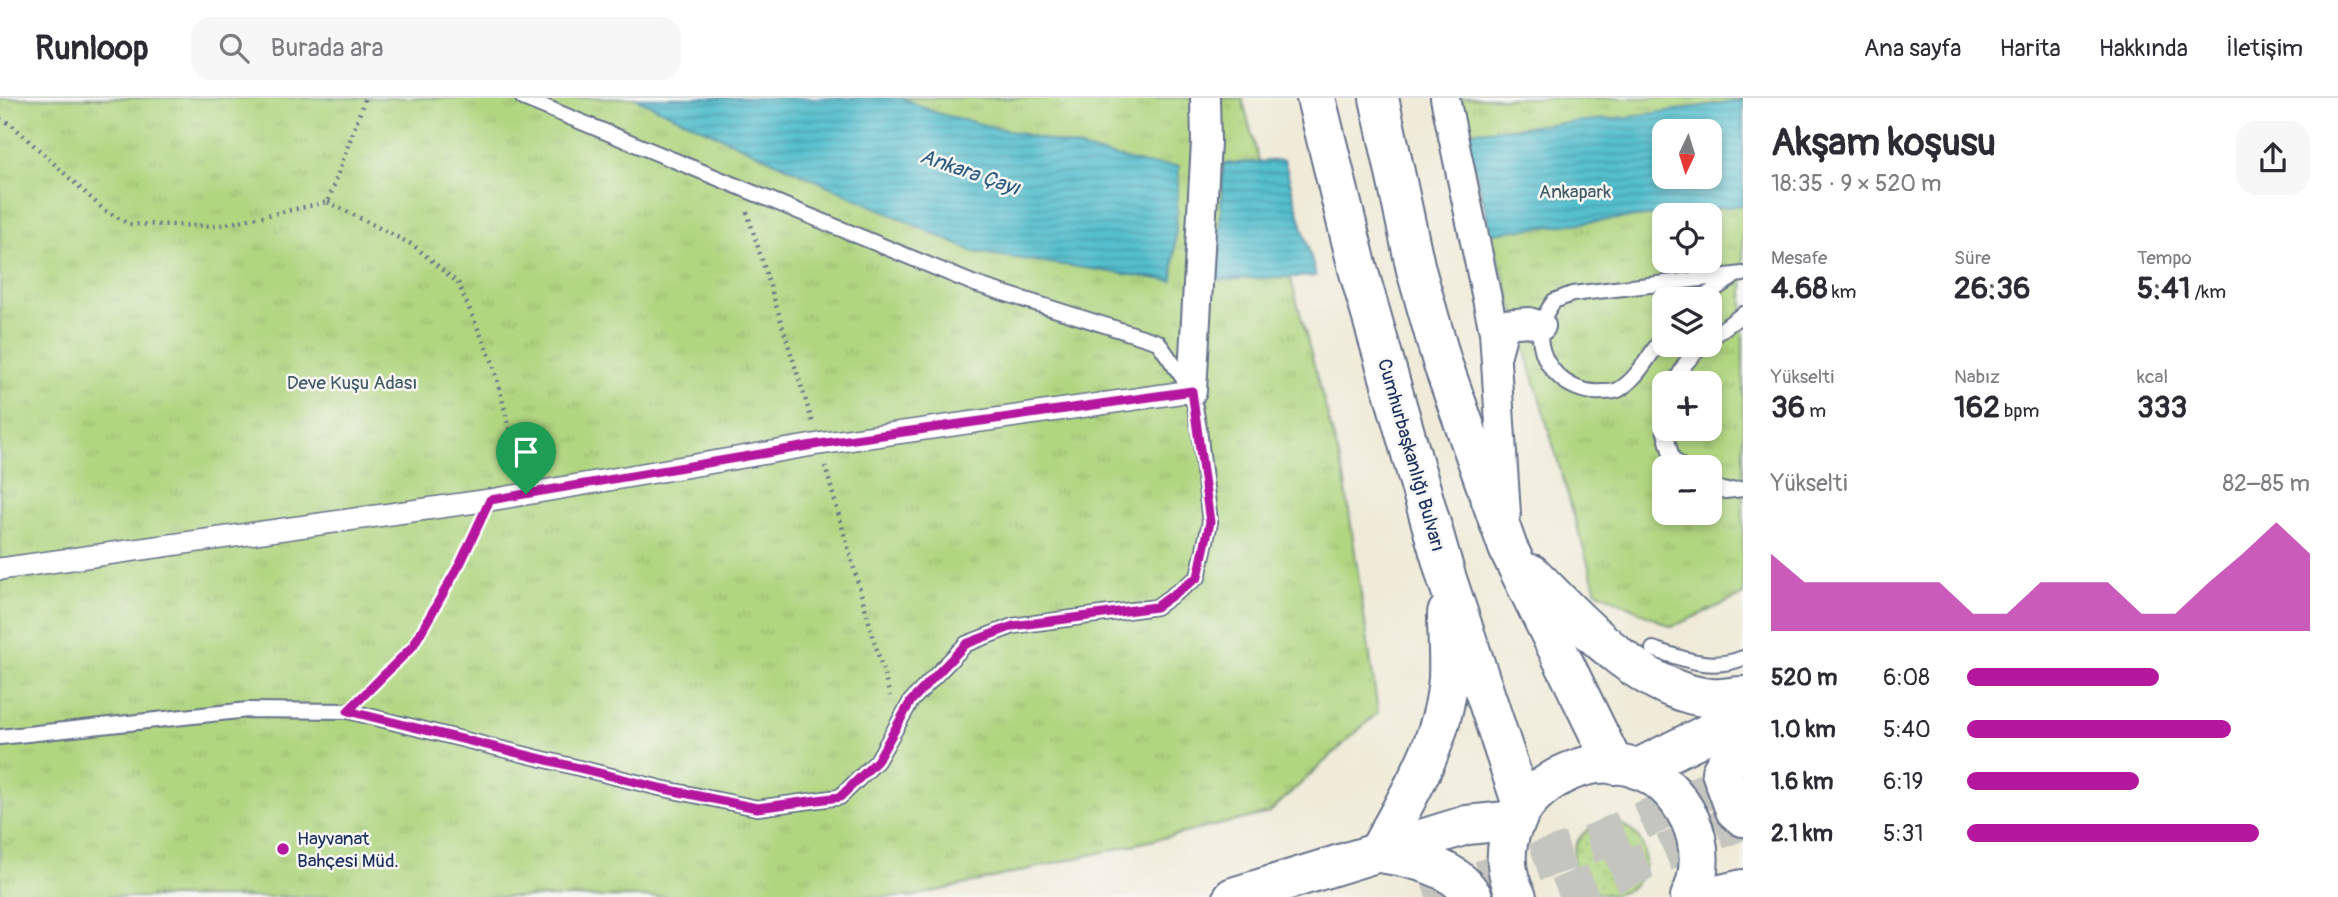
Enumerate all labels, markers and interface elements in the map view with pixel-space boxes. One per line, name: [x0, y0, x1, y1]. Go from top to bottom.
search box: [191, 17, 681, 80]
text: Runloop: [35, 28, 149, 69]
icon: search: [215, 29, 253, 67]
text: Burada ara: [271, 32, 384, 64]
text: Ana sayfa: [1864, 34, 1961, 63]
text: Harita: [1999, 34, 2061, 63]
text: Hakkında: [2099, 34, 2188, 63]
text: İletişim: [2226, 34, 2303, 63]
north arrow: [1652, 119, 1722, 189]
map controls: [1652, 119, 1722, 525]
text: Akşam koşusu: [1771, 119, 1996, 167]
button: share: [2236, 121, 2310, 195]
water label: Ankara Çayı: [917, 143, 1024, 203]
text: 18:35 · 9 × 520 m: [1771, 169, 1941, 198]
park label: Ankapark: [1539, 180, 1611, 204]
button: locate: [1652, 203, 1722, 273]
text: Mesafe: [1771, 246, 1827, 270]
text: Süre: [1954, 246, 1991, 270]
text: Tempo: [2137, 246, 2192, 270]
text: 4.68: [1771, 270, 1828, 307]
text: 26:36: [1954, 270, 2030, 307]
text: 5:41: [2137, 270, 2190, 307]
text: km: [1828, 280, 1856, 304]
text: /km: [2190, 280, 2226, 304]
button: layers: [1652, 287, 1722, 357]
street label: Cumhurbaşkanlığı Bulvarı: [1372, 356, 1450, 554]
text: Yükselti: [1771, 365, 1834, 389]
text: Nabız: [1954, 365, 2000, 389]
text: kcal: [2137, 365, 2168, 389]
park label: Deve Kuşu Adası: [287, 371, 417, 395]
button: +: [1652, 371, 1722, 441]
text: 36: [1771, 389, 1805, 426]
text: 162: [1954, 389, 2000, 426]
text: 333: [2137, 389, 2187, 426]
text: m: [1805, 399, 1826, 423]
text: bpm: [2000, 399, 2039, 423]
pin: [496, 422, 556, 494]
icon: arrive: [507, 433, 545, 471]
button: −: [1652, 455, 1722, 525]
text: Yükselti: [1771, 469, 1848, 498]
text: 82–85 m: [2223, 469, 2310, 498]
text: 520 m: [1771, 663, 1837, 692]
text: 6:08: [1883, 663, 1930, 692]
text: 1.0 km: [1771, 715, 1836, 744]
text: 5:40: [1883, 715, 1931, 744]
text: 1.6 km: [1771, 767, 1833, 796]
text: 6:19: [1883, 767, 1923, 796]
text: 2.1 km: [1771, 819, 1833, 848]
text: 5:31: [1883, 819, 1923, 848]
place label: Hayvanat Bahçesi Müd.: [297, 827, 399, 873]
marker: Hayvanat Bahçesi Müd.: [275, 841, 291, 857]

